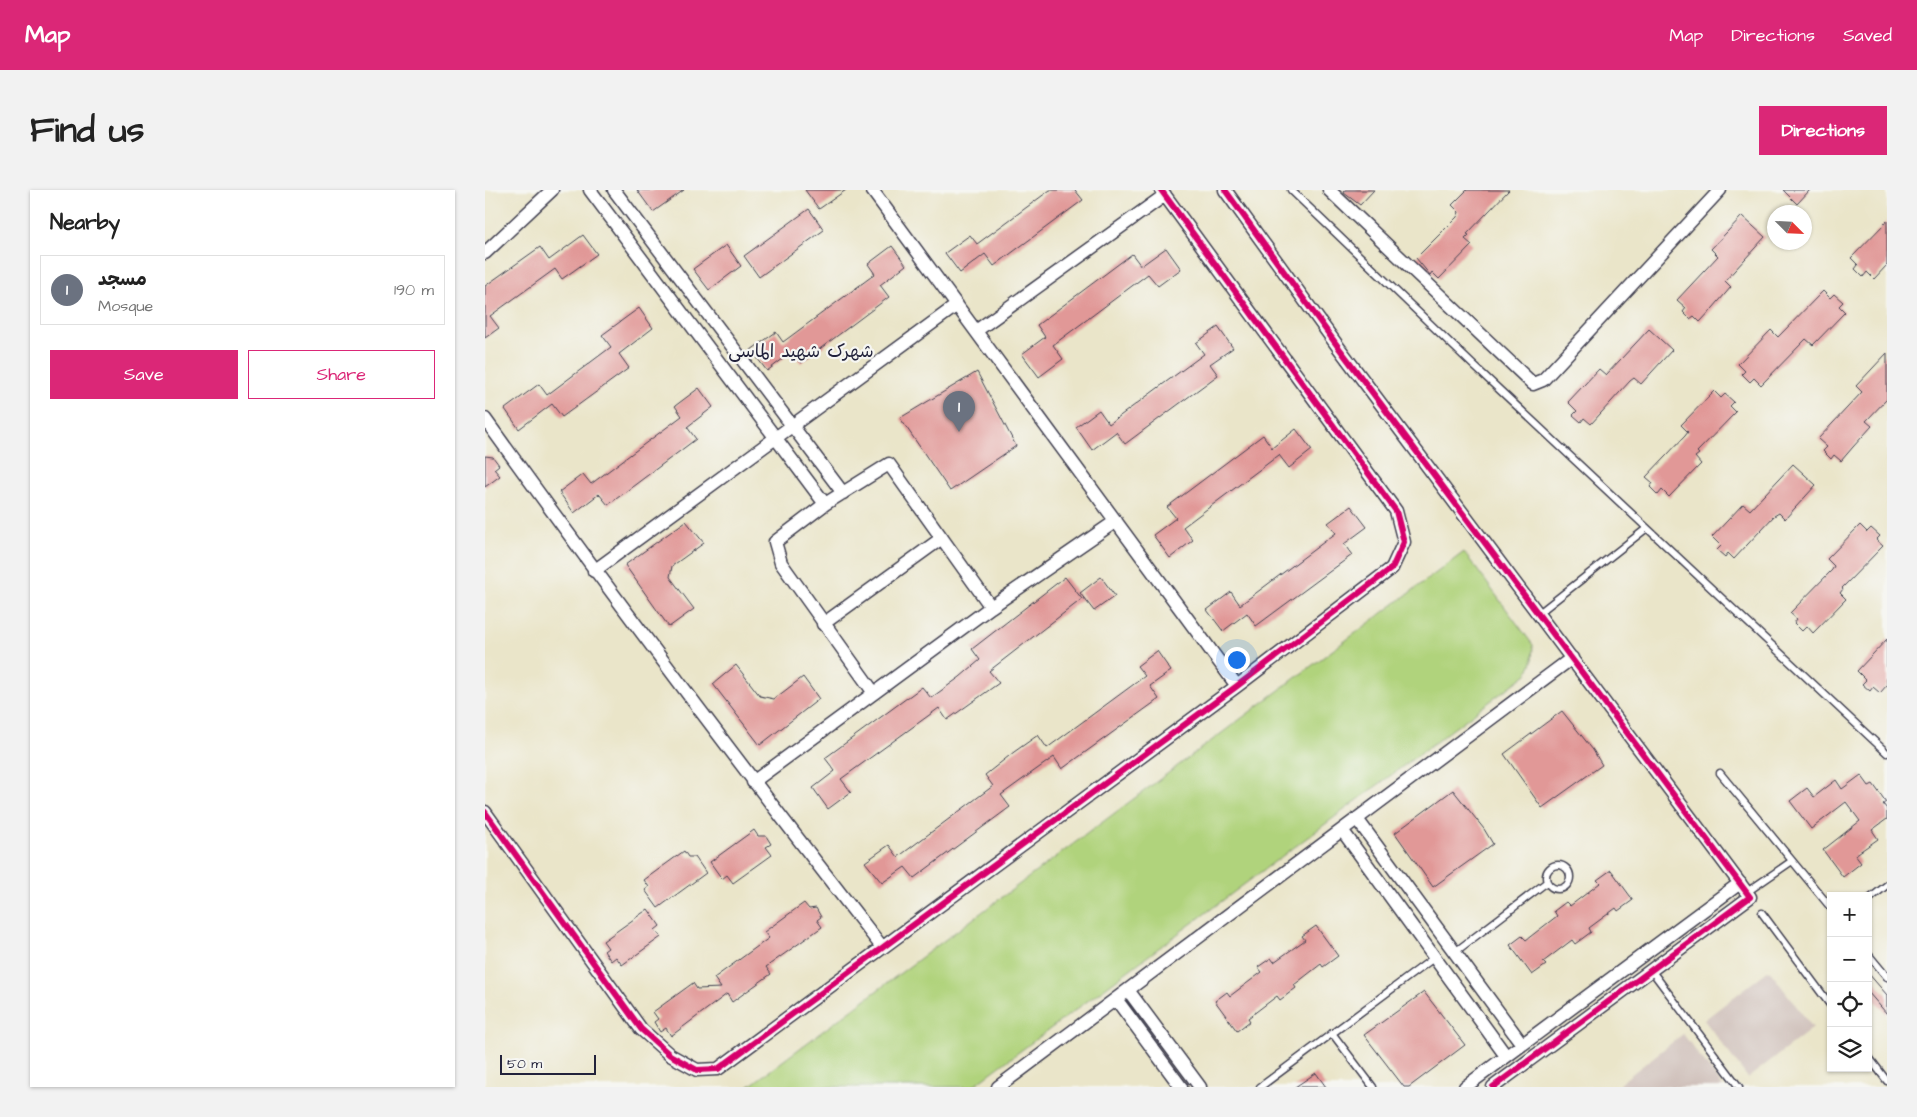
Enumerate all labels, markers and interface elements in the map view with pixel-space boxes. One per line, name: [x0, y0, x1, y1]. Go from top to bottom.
text: Map: [25, 18, 70, 52]
text: Map: [1669, 23, 1703, 48]
text: Directions: [1731, 23, 1815, 48]
text: Saved: [1843, 23, 1892, 48]
text: Find us: [30, 106, 144, 155]
button: Directions: [1759, 106, 1887, 155]
north arrow: [1767, 205, 1812, 250]
text: Nearby: [50, 208, 120, 237]
text: مسجد: [98, 266, 147, 293]
text: 1: [66, 279, 68, 301]
text: 190 m: [394, 279, 434, 301]
text: Mosque: [98, 295, 153, 317]
district label: شهرک شهید الماسی: [728, 339, 874, 364]
button: Save: [50, 350, 238, 399]
button: Share: [248, 350, 435, 399]
pin: 1: [943, 391, 975, 432]
your location: [1224, 647, 1250, 673]
map controls: [1827, 892, 1872, 1072]
button: +: [1827, 892, 1872, 937]
button: −: [1827, 937, 1872, 982]
button: locate: [1827, 982, 1872, 1027]
button: layers: [1827, 1027, 1872, 1072]
scale bar: [500, 1052, 596, 1075]
text: 50 m: [507, 1054, 542, 1074]

